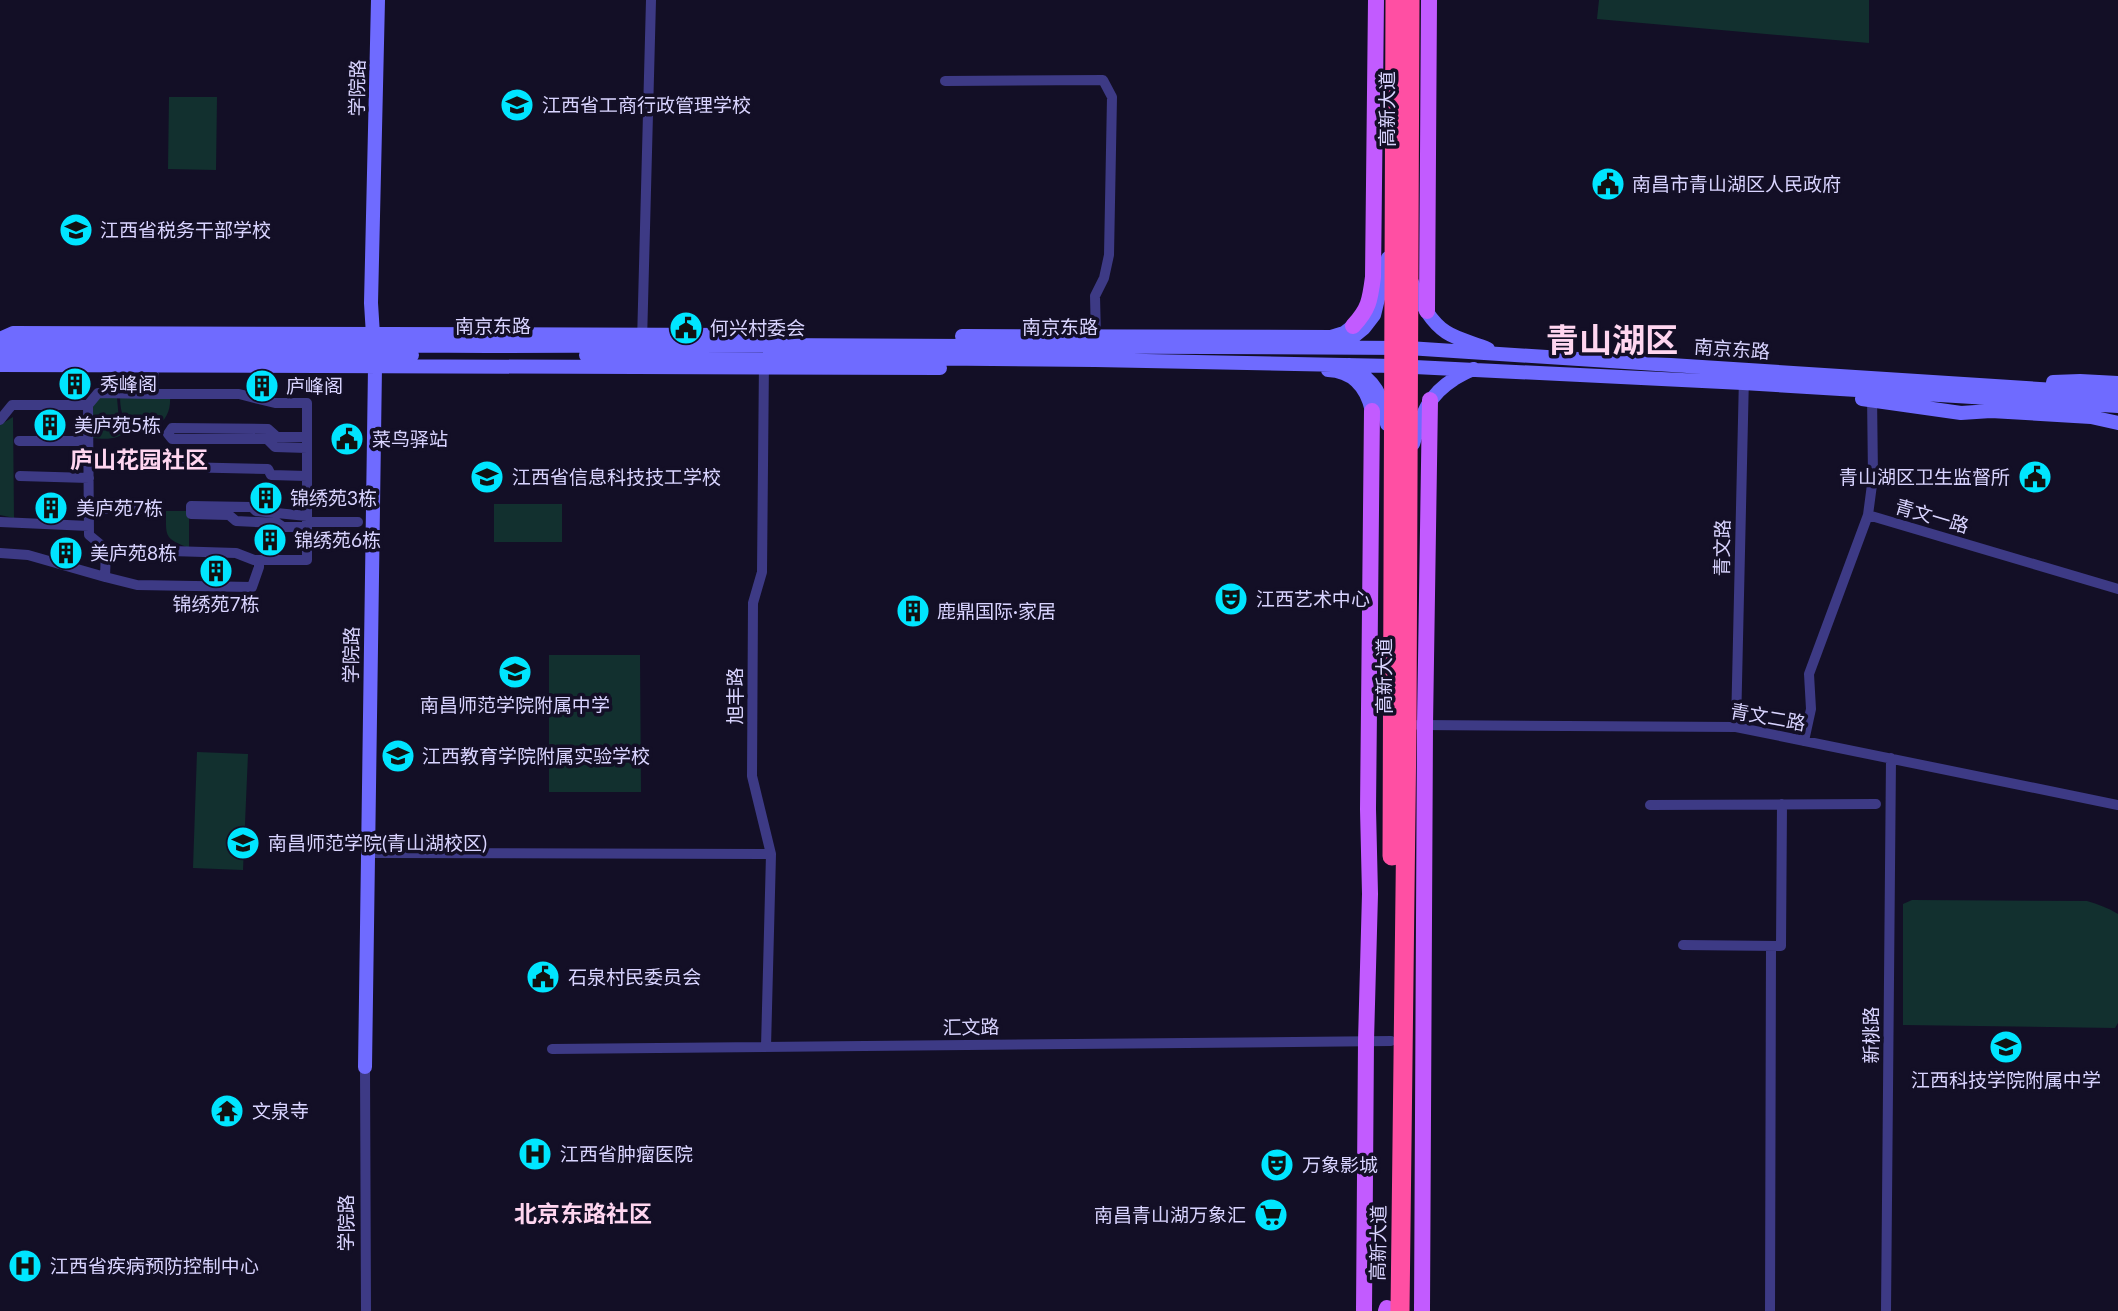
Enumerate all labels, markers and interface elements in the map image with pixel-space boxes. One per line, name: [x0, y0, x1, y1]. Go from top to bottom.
street label: 学院路: [345, 59, 368, 117]
street label: 高新大道: [1375, 71, 1398, 147]
school or university icon: 江西省工商行政管理学校: [498, 86, 536, 124]
place label: 江西省工商行政管理学校: [542, 93, 751, 116]
public building icon: 南昌市青山湖区人民政府: [1589, 165, 1627, 203]
place label: 南昌市青山湖区人民政府: [1632, 172, 1841, 195]
school or university icon: 江西省税务干部学校: [57, 211, 95, 249]
place label: 江西省税务干部学校: [100, 218, 271, 241]
public building icon: 何兴村委会: [667, 309, 705, 347]
street label: 南京东路: [455, 314, 531, 337]
street label: 南京东路: [1022, 315, 1098, 338]
place label: 何兴村委会: [710, 316, 805, 339]
district label: 青山湖区: [1546, 319, 1678, 359]
street label: 南京东路: [1693, 334, 1771, 363]
building icon: 秀峰阁: [56, 365, 94, 403]
building icon: 庐峰阁: [243, 367, 281, 405]
place label: 秀峰阁: [100, 372, 157, 395]
place label: 庐峰阁: [286, 374, 343, 397]
building icon: 美庐苑5栋: [31, 406, 69, 444]
place label: 美庐苑5栋: [74, 413, 161, 436]
public building icon: 菜鸟驿站: [328, 420, 366, 458]
place label: 菜鸟驿站: [372, 427, 448, 450]
district label: 庐山花园社区: [70, 445, 208, 473]
school or university icon: 江西省信息科技技工学校: [468, 458, 506, 496]
public building icon: 青山湖区卫生监督所: [2016, 458, 2054, 496]
place label: 江西省信息科技技工学校: [512, 465, 721, 488]
place label: 青山湖区卫生监督所: [1839, 465, 2010, 488]
building icon: 锦绣苑3栋: [247, 479, 285, 517]
place label: 锦绣苑3栋: [290, 486, 377, 509]
building icon: 美庐苑7栋: [32, 489, 70, 527]
street label: 青文一路: [1892, 494, 1972, 537]
place label: 美庐苑7栋: [76, 496, 163, 519]
street label: 青文路: [1710, 519, 1733, 577]
building icon: 锦绣苑6栋: [251, 521, 289, 559]
place label: 锦绣苑6栋: [294, 528, 381, 551]
building icon: 美庐苑8栋: [47, 534, 85, 572]
place label: 美庐苑8栋: [90, 541, 177, 564]
building icon: 锦绣苑7栋: [197, 552, 235, 590]
theatre icon: 江西艺术中心: [1212, 580, 1250, 618]
place label: 江西艺术中心: [1256, 587, 1370, 610]
place label: 锦绣苑7栋: [172, 592, 260, 615]
building icon: 鹿鼎国际·家居: [894, 592, 932, 630]
place label: 鹿鼎国际·家居: [937, 599, 1056, 622]
street label: 学院路: [339, 626, 362, 684]
street label: 高新大道: [1372, 638, 1395, 714]
school or university icon: 南昌师范学院附属中学: [496, 653, 534, 691]
street label: 旭丰路: [723, 667, 746, 725]
place label: 南昌师范学院附属中学: [420, 693, 610, 716]
street label: 青文二路: [1729, 699, 1808, 734]
school or university icon: 江西教育学院附属实验学校: [379, 737, 417, 775]
place label: 江西教育学院附属实验学校: [422, 744, 650, 767]
school or university icon: 南昌师范学院(青山湖校区): [224, 824, 262, 862]
place label: 南昌师范学院(青山湖校区): [268, 831, 487, 854]
public building icon: 石泉村民委员会: [524, 958, 562, 996]
place label: 石泉村民委员会: [568, 965, 701, 988]
street label: 新桃路: [1859, 1006, 1882, 1064]
street label: 汇文路: [942, 1015, 1000, 1038]
school or university icon: 江西科技学院附属中学: [1987, 1028, 2025, 1066]
place label: 江西科技学院附属中学: [1911, 1068, 2101, 1091]
temple icon: 文泉寺: [208, 1092, 246, 1130]
place label: 文泉寺: [252, 1099, 309, 1122]
hospital icon: 江西省肿瘤医院: [516, 1135, 554, 1173]
place label: 江西省肿瘤医院: [560, 1142, 693, 1165]
theatre icon: 万象影城: [1258, 1146, 1296, 1184]
place label: 万象影城: [1302, 1153, 1378, 1176]
street label: 学院路: [334, 1194, 357, 1252]
supermarket icon: 南昌青山湖万象汇: [1252, 1196, 1290, 1234]
district label: 北京东路社区: [514, 1199, 652, 1227]
place label: 南昌青山湖万象汇: [1094, 1203, 1246, 1226]
street label: 高新大道: [1365, 1205, 1390, 1281]
hospital icon: 江西省疾病预防控制中心: [6, 1247, 44, 1285]
place label: 江西省疾病预防控制中心: [50, 1254, 259, 1277]

